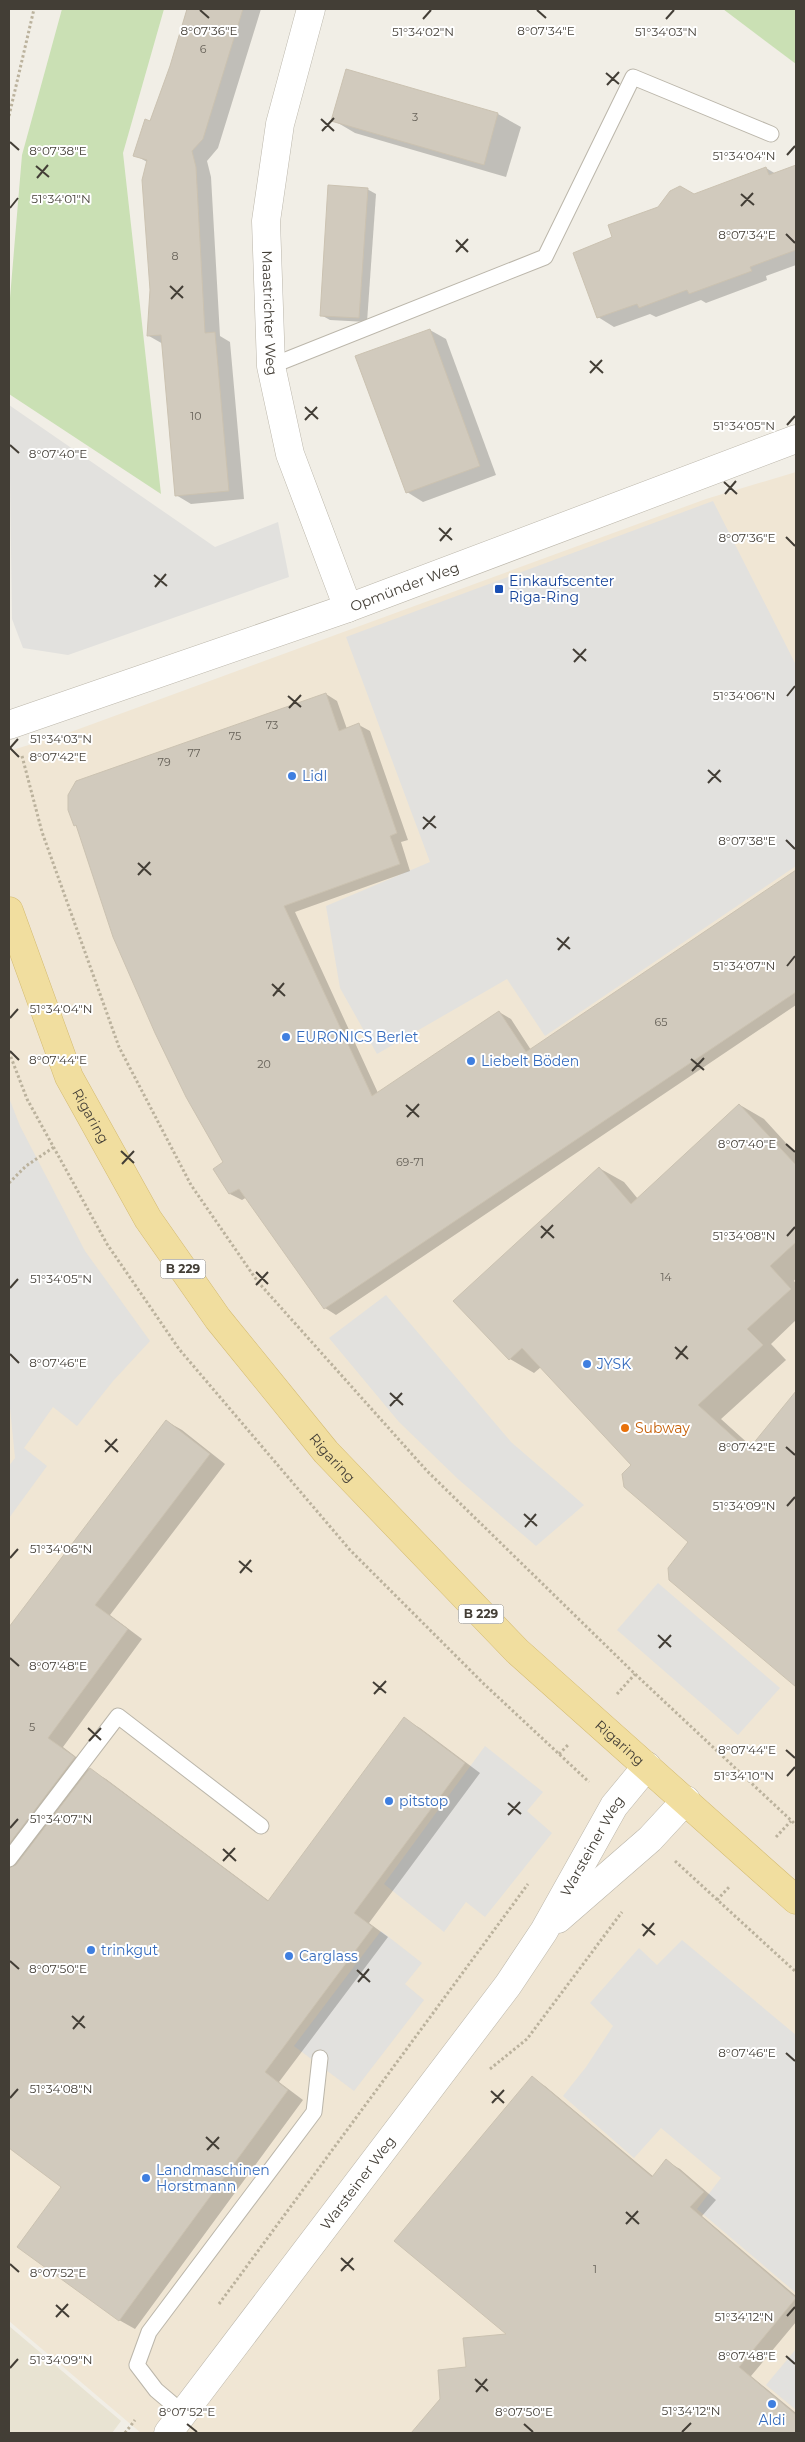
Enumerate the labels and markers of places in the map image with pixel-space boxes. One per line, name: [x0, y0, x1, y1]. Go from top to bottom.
place label: Einkaufscenter Riga-Ring: [509, 572, 615, 606]
marker: Einkaufscenter Riga-Ring: [493, 583, 505, 595]
place label: Lidl: [302, 767, 327, 785]
marker: Lidl: [286, 770, 298, 782]
place label: EURONICS Berlet: [296, 1028, 419, 1046]
marker: EURONICS Berlet: [280, 1031, 292, 1043]
place label: Liebelt Böden: [481, 1052, 579, 1070]
marker: Liebelt Böden: [465, 1055, 477, 1067]
place label: JYSK: [596, 1355, 631, 1373]
marker: JYSK: [581, 1358, 593, 1370]
place label: Subway: [635, 1419, 690, 1437]
marker: Subway: [619, 1422, 631, 1434]
place label: pitstop: [399, 1792, 448, 1810]
marker: pitstop: [383, 1795, 395, 1807]
place label: trinkgut: [101, 1941, 158, 1959]
marker: trinkgut: [85, 1944, 97, 1956]
place label: Carglass: [299, 1947, 358, 1965]
marker: Carglass: [283, 1950, 295, 1962]
place label: Landmaschinen Horstmann: [156, 2161, 270, 2195]
marker: Landmaschinen Horstmann: [140, 2172, 152, 2184]
marker: Aldi: [766, 2398, 778, 2410]
place label: Aldi: [758, 2411, 786, 2429]

